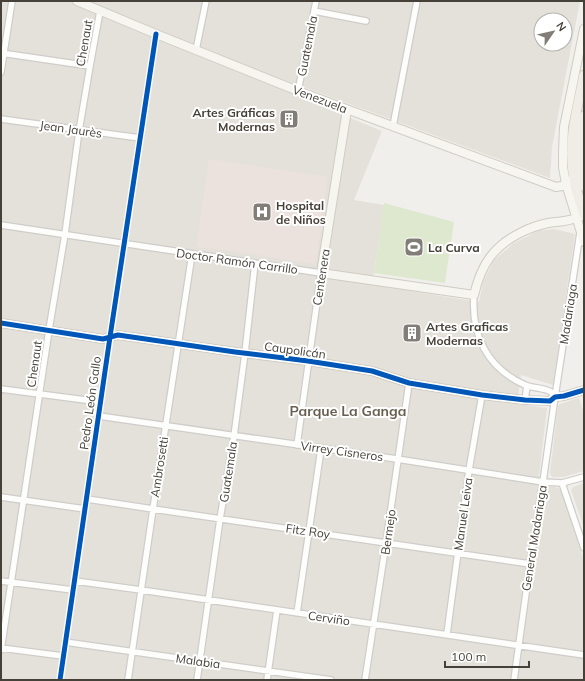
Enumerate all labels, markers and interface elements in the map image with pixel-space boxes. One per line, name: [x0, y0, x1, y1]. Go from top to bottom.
north arrow: [533, 12, 573, 52]
street label: Guatemala: [294, 14, 320, 78]
street label: Chenaut: [73, 18, 95, 68]
text: N: [553, 19, 569, 34]
street label: Venezuela: [290, 82, 350, 116]
place label: Artes Gráficas Modernas: [193, 105, 275, 134]
building icon: Artes Gráficas Modernas: [278, 108, 300, 130]
street label: Jean Jaurès: [39, 117, 103, 141]
place label: Hospital de Niños: [276, 198, 326, 227]
hospital icon: Hospital de Niños: [251, 201, 273, 223]
sports icon: La Curva: [403, 236, 425, 258]
place label: La Curva: [428, 240, 480, 255]
street label: Doctor Ramón Carrillo: [175, 245, 299, 277]
street label: Centenera: [309, 248, 333, 306]
street label: Madariaga: [556, 283, 580, 345]
place label: Artes Graficas Modernas: [426, 319, 508, 348]
building icon: Artes Graficas Modernas: [401, 322, 423, 344]
street label: Caupolicán: [263, 338, 327, 362]
street label: Chenaut: [23, 340, 45, 388]
street label: Pedro León Gallo: [76, 355, 104, 451]
district label: Parque La Ganga: [290, 402, 406, 420]
street label: Ambrosetti: [147, 435, 171, 498]
street label: Virrey Cisneros: [300, 438, 384, 464]
street label: Guatemala: [216, 441, 240, 503]
street label: Manuel Leiva: [450, 477, 476, 551]
street label: General Madariaga: [518, 484, 550, 592]
street label: Bermejo: [377, 508, 399, 556]
street label: Fitz Roy: [285, 520, 332, 542]
street label: Cerviño: [307, 608, 351, 628]
scale bar: [445, 643, 529, 669]
text: 100 m: [451, 649, 486, 664]
street label: Malabia: [175, 650, 221, 672]

